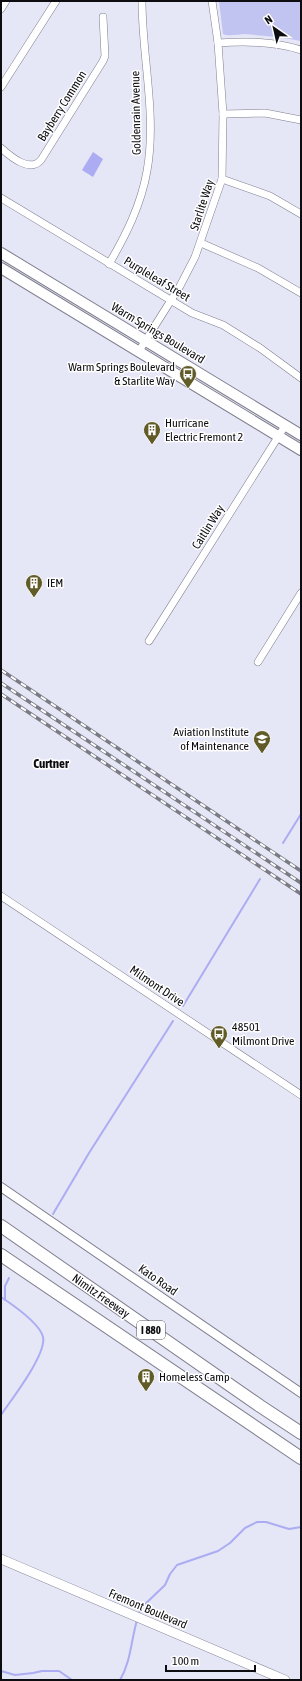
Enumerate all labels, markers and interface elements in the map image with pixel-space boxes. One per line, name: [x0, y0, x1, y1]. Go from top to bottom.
north arrow: [254, 8, 294, 48]
text: N: [262, 13, 274, 27]
street label: Bayberry Common: [35, 68, 89, 144]
street label: Goldenrain Avenue: [128, 71, 144, 155]
street label: Starlite Way: [187, 178, 217, 232]
street label: Purpleleaf Street: [121, 254, 193, 305]
street label: Warm Springs Boulevard: [109, 300, 207, 366]
place label: Warm Springs Boulevard & Starlite Way: [68, 360, 175, 388]
bus stop icon: Warm Springs Boulevard & Starlite Way: [178, 364, 198, 389]
place label: Hurricane Electric Fremont 2: [165, 416, 243, 444]
building icon: Hurricane Electric Fremont 2: [142, 420, 162, 445]
street label: Caitlin Way: [189, 502, 227, 552]
building icon: IEM: [24, 573, 44, 598]
place label: IEM: [47, 576, 63, 590]
place label: Aviation Institute of Maintenance: [173, 725, 249, 753]
school or university icon: Aviation Institute of Maintenance: [252, 729, 272, 754]
district label: Curtner: [33, 756, 70, 771]
street label: Milmont Drive: [127, 963, 187, 1009]
place label: 48501 Milmont Drive: [232, 1020, 294, 1048]
bus stop icon: 48501 Milmont Drive: [209, 1024, 229, 1049]
street label: Kato Road: [136, 1261, 180, 1299]
street label: Nimitz Freeway: [70, 1271, 133, 1321]
road number: I 880: [137, 1321, 165, 1339]
building icon: Homeless Camp: [136, 1367, 156, 1392]
place label: Homeless Camp: [159, 1370, 230, 1384]
street label: Fremont Boulevard: [107, 1586, 189, 1632]
scale bar: [166, 1647, 255, 1673]
text: 100 m: [172, 1654, 199, 1668]

